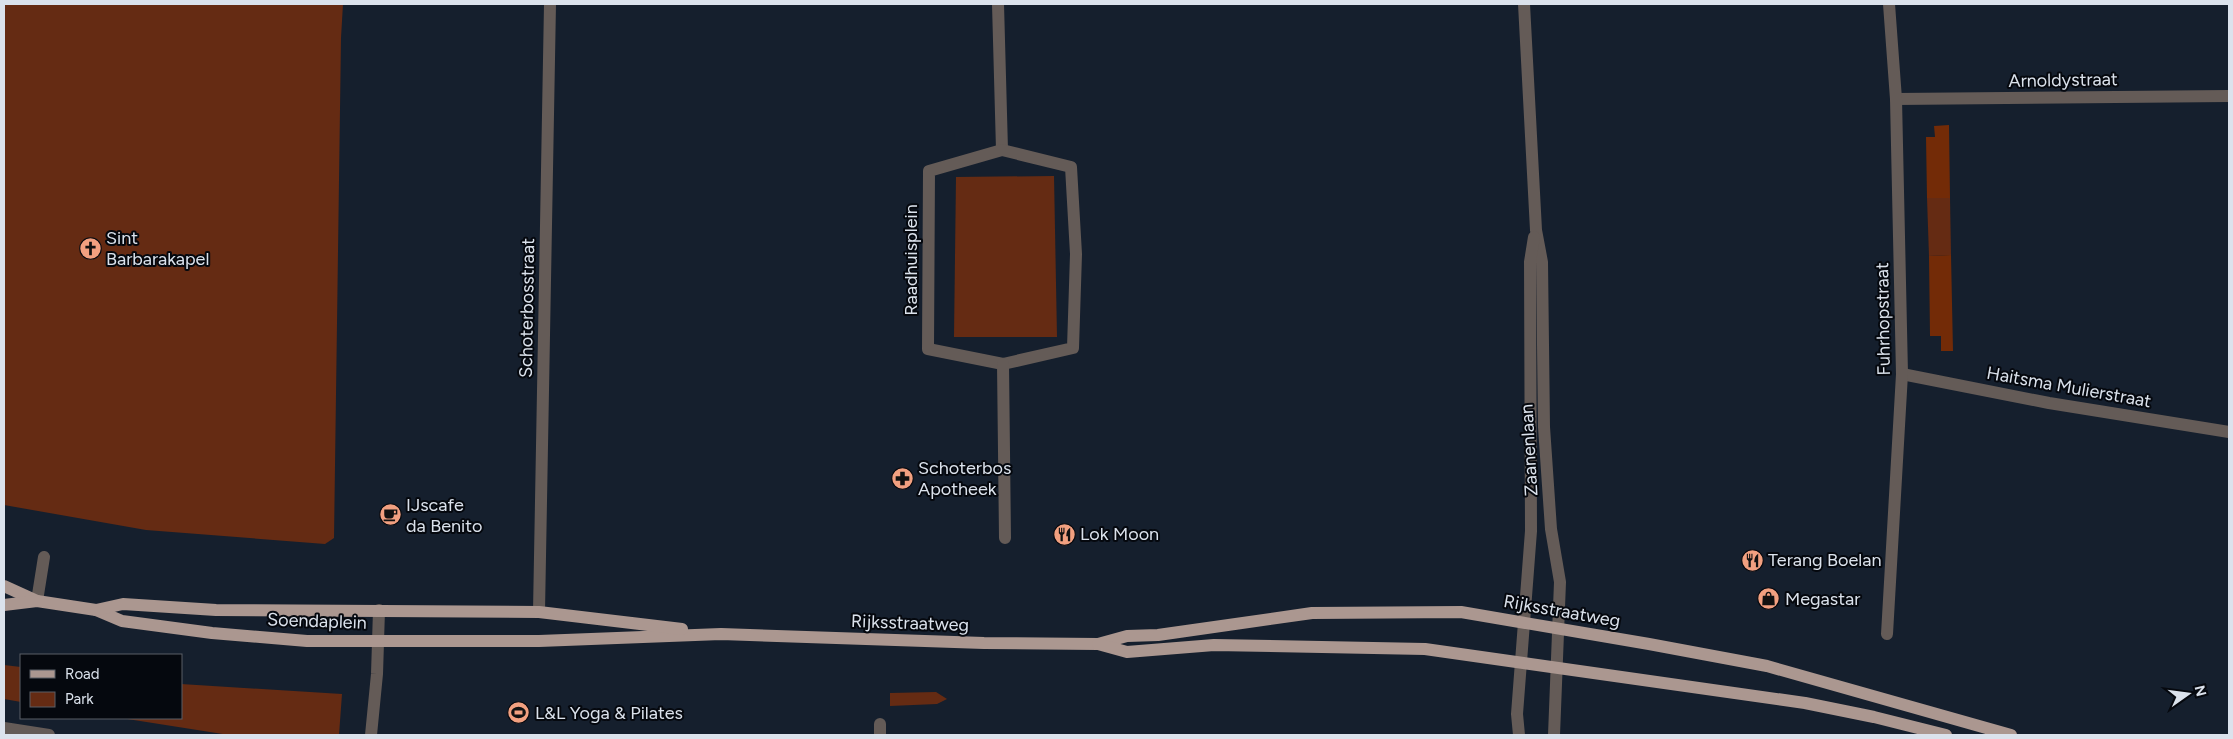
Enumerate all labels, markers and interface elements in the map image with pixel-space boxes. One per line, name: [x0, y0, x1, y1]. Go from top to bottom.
street label: Arnoldystraat: [2008, 68, 2118, 92]
street label: Raadhuisplein: [900, 204, 922, 316]
place label: Sint Barbarakapel: [106, 227, 209, 270]
church icon: Sint Barbarakapel: [78, 236, 102, 260]
street label: Schoterbosstraat: [515, 238, 539, 378]
street label: Fuhrhopstraat: [1871, 262, 1895, 376]
street label: Haitsma Mulierstraat: [1985, 362, 2153, 412]
street label: Zaanenlaan: [1516, 403, 1542, 497]
place label: Schoterbos Apotheek: [918, 457, 1011, 500]
pharmacy icon: Schoterbos Apotheek: [890, 466, 914, 490]
place label: IJscafe da Benito: [406, 494, 482, 537]
cafe icon: IJscafe da Benito: [378, 503, 402, 527]
restaurant icon: Lok Moon: [1052, 522, 1076, 546]
place label: Lok Moon: [1080, 523, 1159, 545]
restaurant icon: Terang Boelan: [1740, 548, 1764, 572]
place label: Terang Boelan: [1768, 549, 1881, 571]
shop icon: Megastar: [1757, 587, 1781, 611]
place label: Megastar: [1785, 588, 1860, 610]
street label: Rijksstraatweg: [1502, 590, 1622, 632]
street label: Soendaplein: [267, 608, 367, 634]
street label: Rijksstraatweg: [851, 610, 969, 636]
legend: [20, 654, 182, 719]
text: Road: [65, 665, 100, 683]
north arrow: [2163, 669, 2213, 719]
text: N: [2191, 684, 2210, 698]
text: Park: [65, 690, 94, 708]
sports icon: L&L Yoga & Pilates: [507, 701, 531, 725]
place label: L&L Yoga & Pilates: [535, 702, 683, 724]

